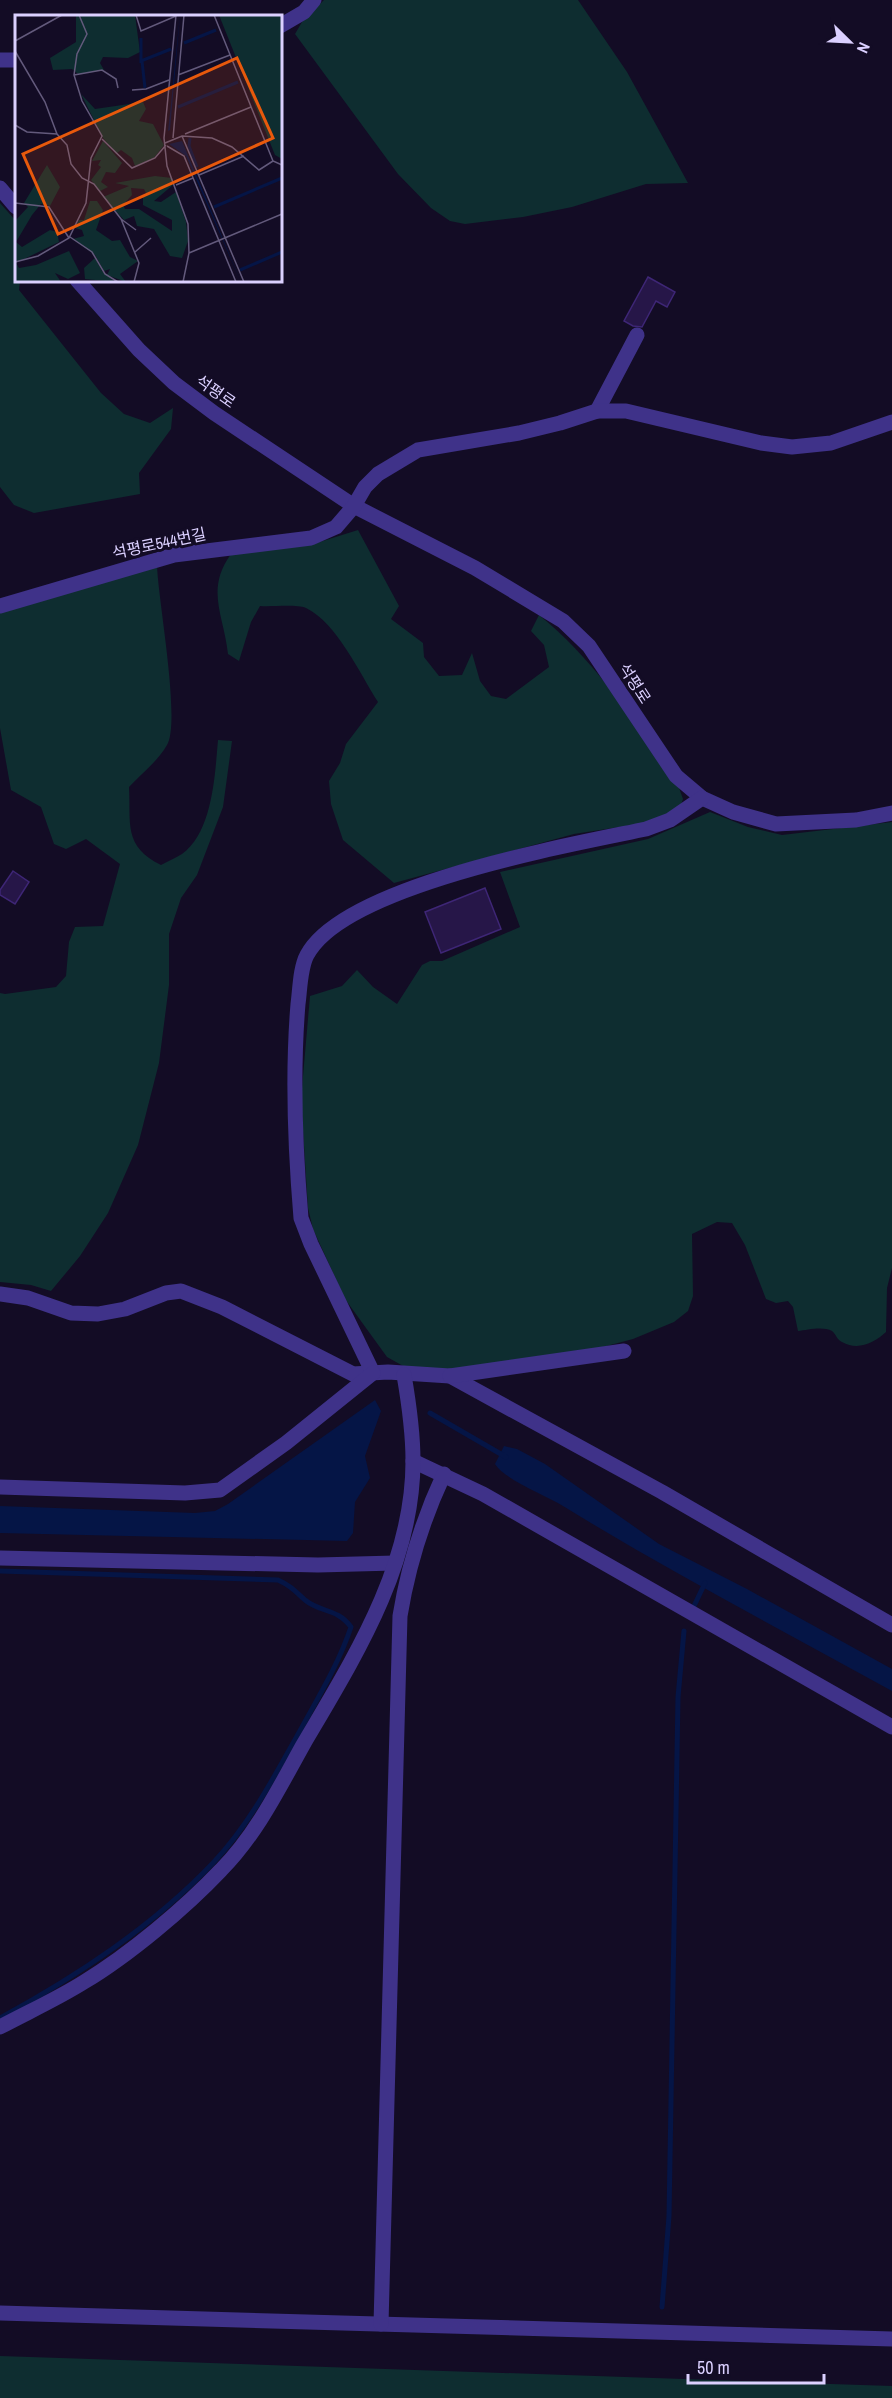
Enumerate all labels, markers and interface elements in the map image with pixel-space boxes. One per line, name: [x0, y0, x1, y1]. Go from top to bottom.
north arrow: [820, 12, 880, 72]
inset map: [15, 15, 282, 282]
text: N: [852, 39, 876, 57]
street label: 석평로: [192, 369, 241, 413]
street label: 석평로544번길: [110, 522, 208, 564]
street label: 석평로: [614, 658, 656, 708]
scale bar: [688, 2347, 824, 2385]
text: 50 m: [697, 2355, 730, 2380]

